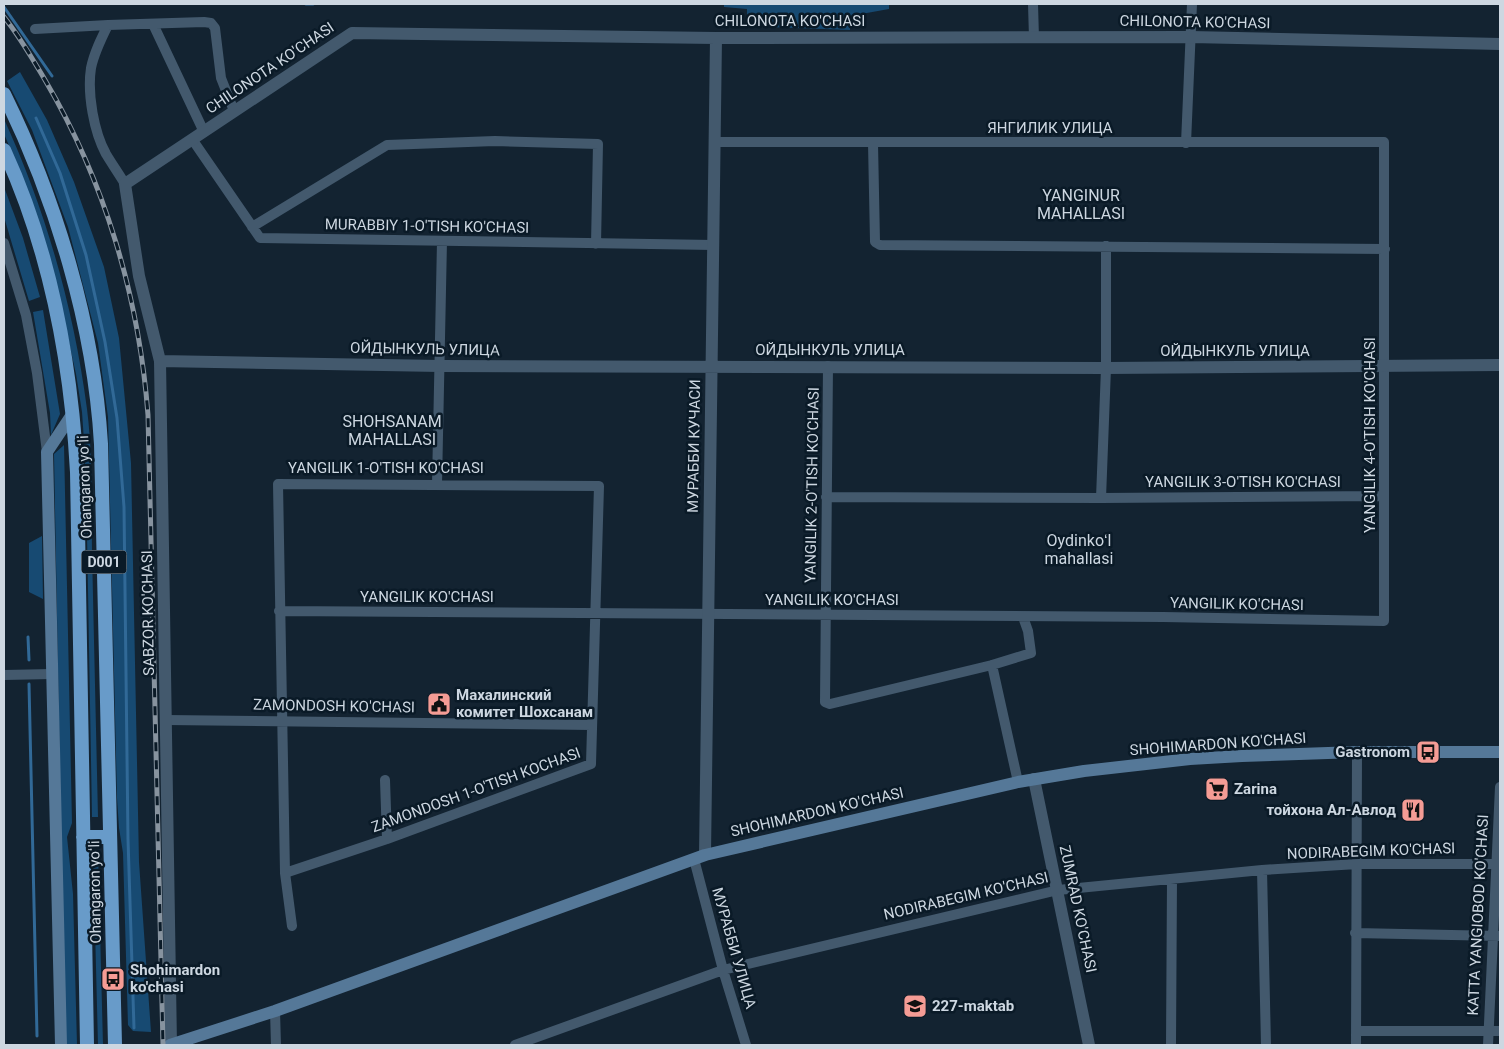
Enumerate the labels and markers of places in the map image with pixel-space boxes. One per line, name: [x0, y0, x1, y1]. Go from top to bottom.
place label: Махалинский комитет Шохcанам: [456, 686, 593, 721]
public building icon: Махалинский комитет Шохcанам: [426, 691, 452, 717]
bus stop icon: Gastronom: [1415, 739, 1441, 765]
place label: Gastronom: [1335, 743, 1410, 761]
supermarket icon: Zarina: [1204, 776, 1230, 802]
place label: Zarina: [1234, 780, 1277, 798]
restaurant icon: тойхона Ал-Авлод: [1400, 797, 1426, 823]
place label: тойхона Ал-Авлод: [1266, 801, 1397, 819]
place label: Shohimardon ko'chasi: [130, 961, 220, 996]
bus stop icon: Shohimardon ko'chasi: [100, 966, 126, 992]
school or university icon: 227-maktab: [902, 993, 928, 1019]
place label: 227-maktab: [932, 997, 1014, 1015]

